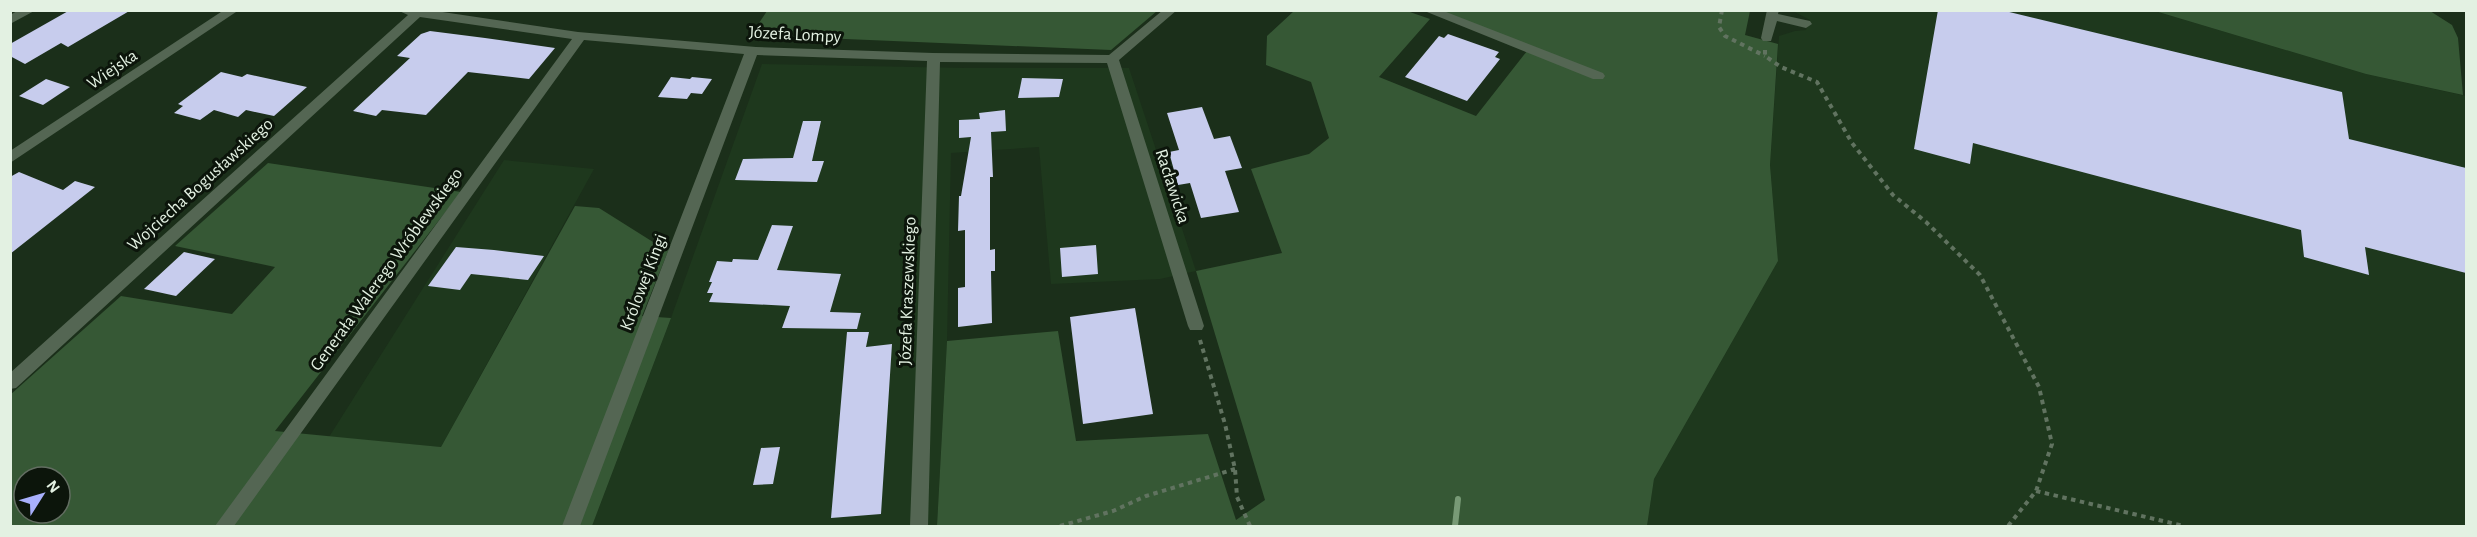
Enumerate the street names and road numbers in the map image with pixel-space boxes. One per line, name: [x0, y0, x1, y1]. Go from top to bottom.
street label: Józefa Lompy: [748, 24, 842, 46]
street label: Wiejska: [84, 47, 141, 93]
street label: Wojciecha Bogusławskiego: [124, 115, 277, 255]
street label: Racławicka: [1152, 147, 1193, 226]
street label: Generała Walerego Wróblewskiego: [307, 165, 466, 374]
street label: Józefa Kraszewskiego: [896, 216, 920, 366]
street label: Królowej Kingi: [617, 232, 671, 333]

